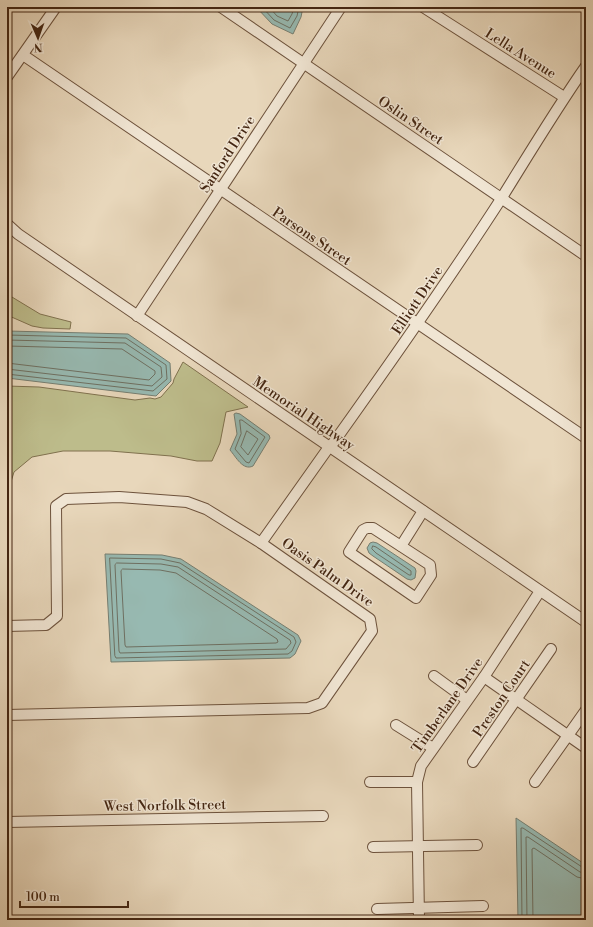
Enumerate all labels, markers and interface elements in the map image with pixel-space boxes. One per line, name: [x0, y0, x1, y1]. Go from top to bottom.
north arrow: [18, 18, 58, 58]
street label: Lella Avenue: [481, 25, 559, 83]
text: N: [33, 40, 43, 54]
street label: Oslin Street: [374, 92, 447, 149]
street label: Sanford Drive: [196, 113, 259, 197]
street label: Parsons Street: [269, 204, 354, 270]
street label: Elliott Drive: [388, 263, 447, 338]
street label: Memorial Highway: [249, 373, 358, 455]
street label: Oasis Palm Drive: [278, 534, 377, 611]
street label: Timberlane Drive: [408, 654, 488, 757]
street label: Preston Court: [469, 656, 534, 741]
street label: West Norfolk Street: [103, 796, 226, 816]
scale bar: [20, 883, 128, 909]
text: 100 m: [26, 890, 60, 905]

